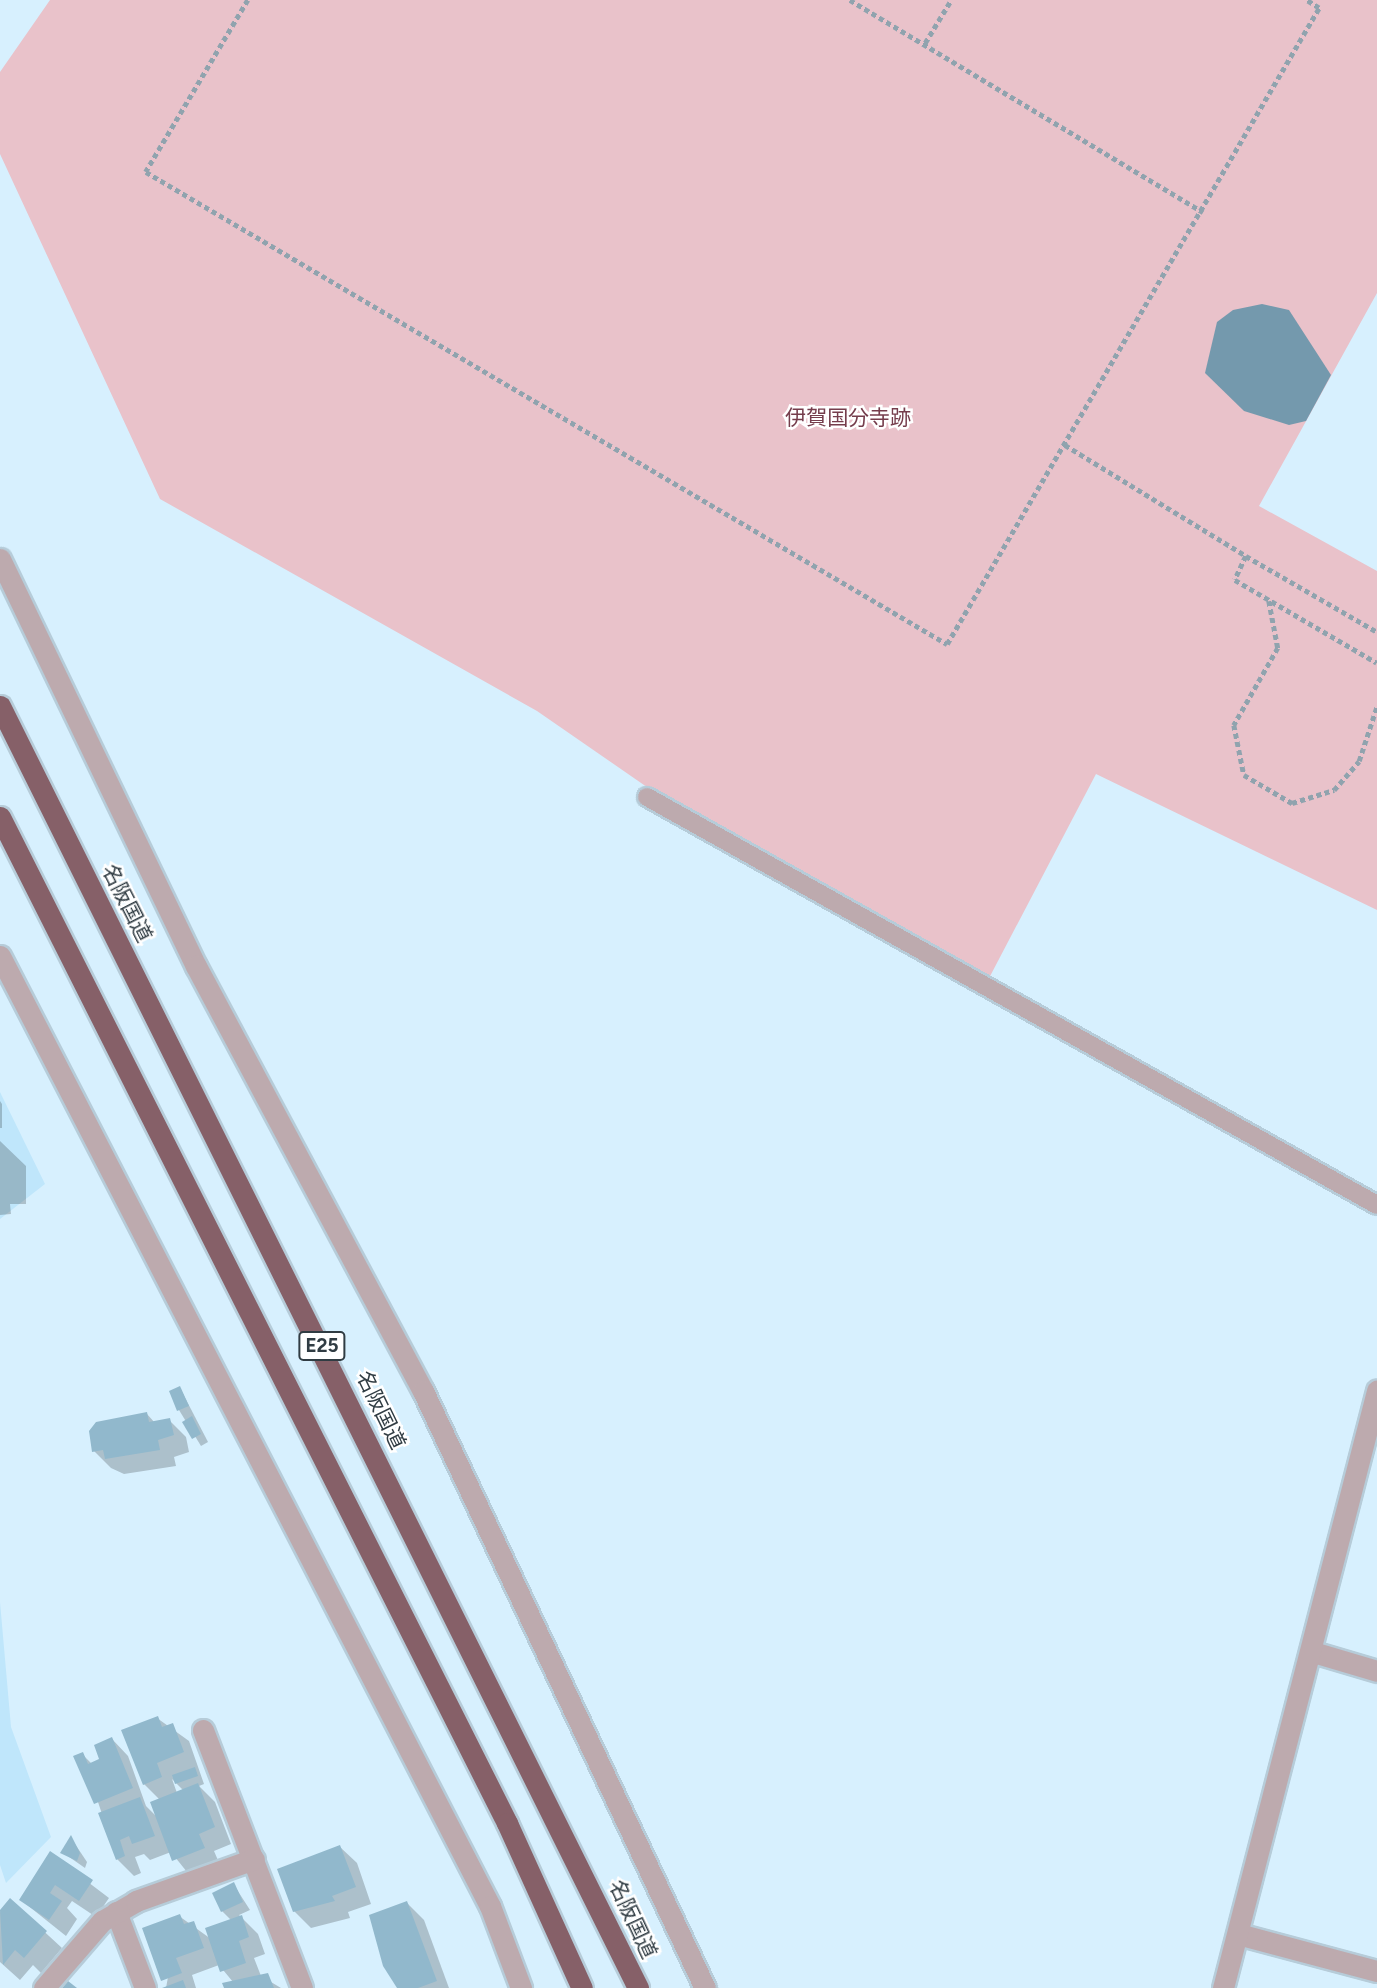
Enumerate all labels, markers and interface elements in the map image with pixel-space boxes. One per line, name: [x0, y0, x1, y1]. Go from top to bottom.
park label: 伊賀国分寺跡: [785, 405, 911, 431]
street label: 名阪国道: [97, 860, 157, 946]
road number: E25: [298, 1330, 346, 1362]
street label: 名阪国道: [351, 1367, 411, 1453]
street label: 名阪国道: [604, 1876, 662, 1962]

